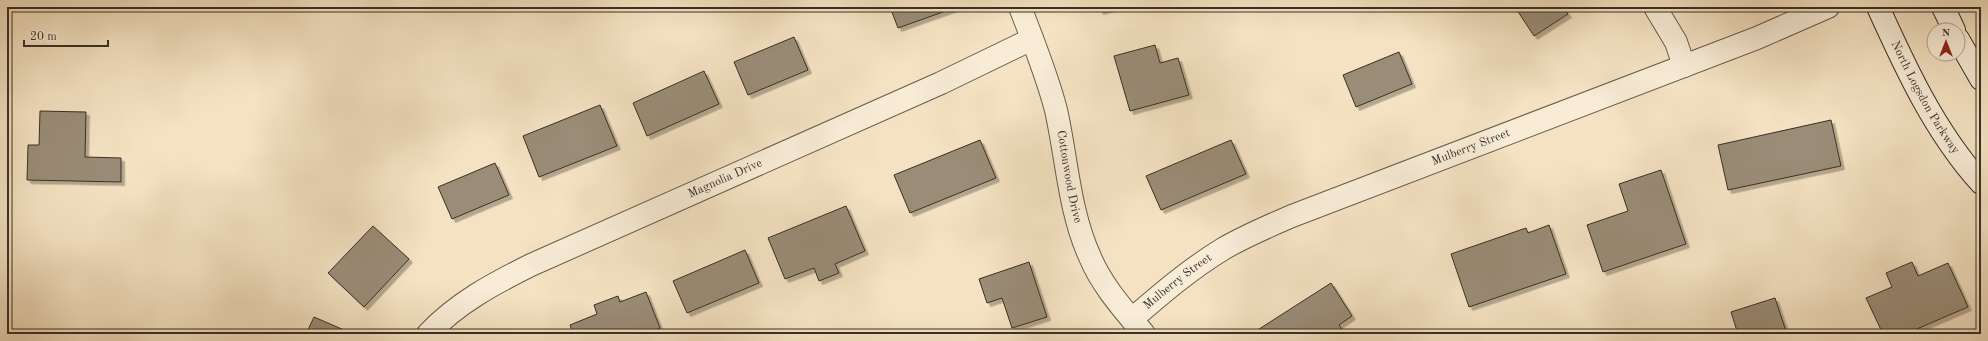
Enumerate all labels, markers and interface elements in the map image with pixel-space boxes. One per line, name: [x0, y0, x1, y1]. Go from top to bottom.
scale bar: [24, 22, 108, 48]
north arrow: [1926, 22, 1966, 62]
text: N: [1942, 28, 1951, 39]
text: 20 m: [30, 31, 57, 43]
street label: North Logsdon Parkway: [1888, 39, 1962, 157]
street label: Mulberry Street: [1430, 127, 1512, 168]
street label: Cottonwood Drive: [1054, 129, 1084, 225]
street label: Magnolia Drive: [686, 157, 764, 200]
street label: Mulberry Street: [1141, 252, 1214, 312]

